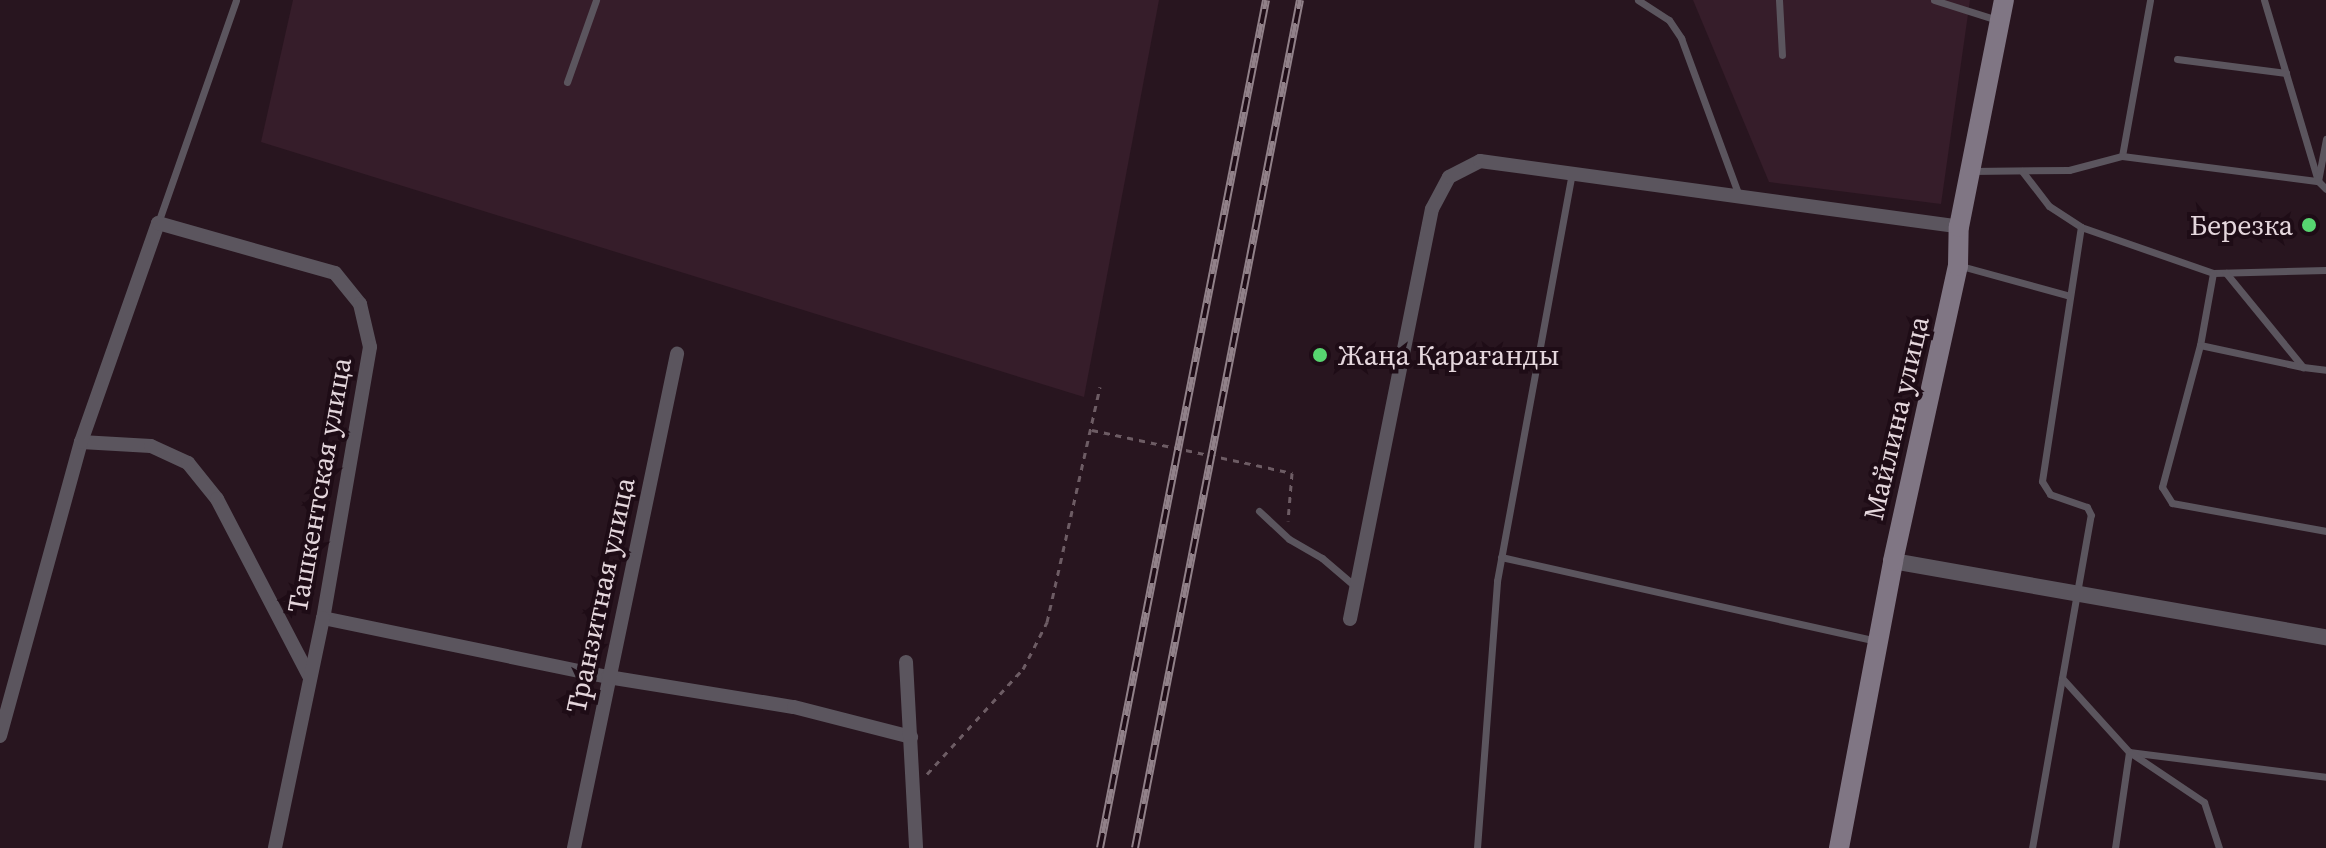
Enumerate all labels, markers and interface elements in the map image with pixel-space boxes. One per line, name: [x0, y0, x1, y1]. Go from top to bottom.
place label: Березка: [2190, 208, 2293, 242]
marker: Березка: [2300, 216, 2318, 234]
street label: Майлина улица: [1856, 313, 1936, 523]
place label: Жаңа Қарағанды: [1338, 338, 1559, 372]
marker: Жаңа Қарағанды: [1309, 344, 1331, 366]
street label: Ташкентская улица: [280, 355, 358, 615]
street label: Транзитная улица: [559, 474, 641, 716]

